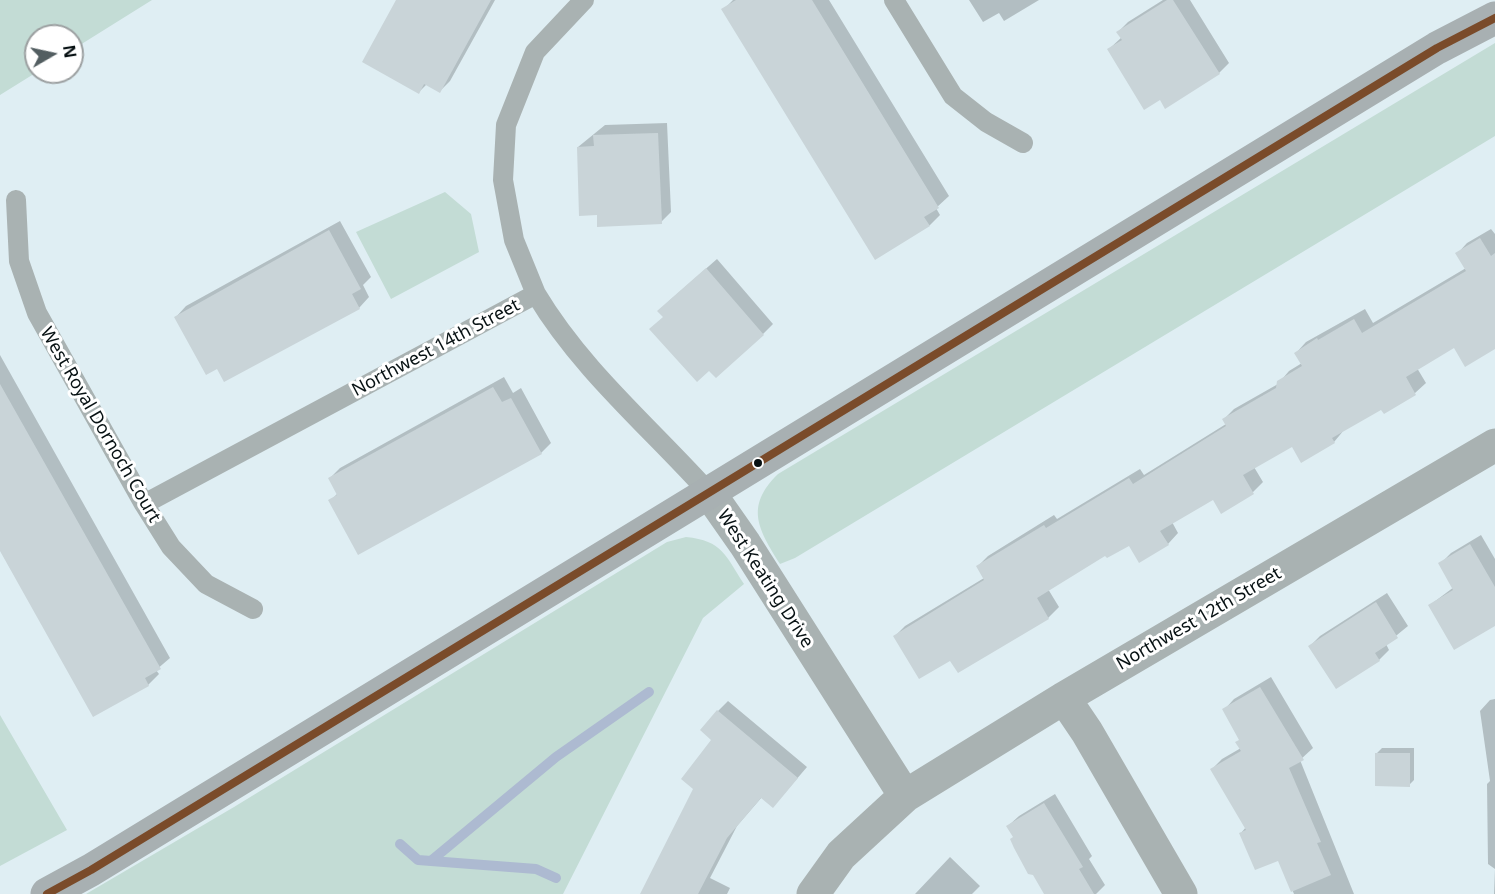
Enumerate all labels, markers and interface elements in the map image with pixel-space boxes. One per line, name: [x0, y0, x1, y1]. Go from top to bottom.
north arrow: [24, 24, 84, 84]
text: N: [58, 43, 82, 60]
street label: Northwest 14th Street: [348, 295, 524, 401]
street label: West Royal Dornoch Court: [35, 324, 165, 526]
unlabelled marker: [752, 457, 764, 469]
street label: West Keating Drive: [712, 506, 818, 652]
street label: Northwest 12th Street: [1113, 563, 1285, 675]

